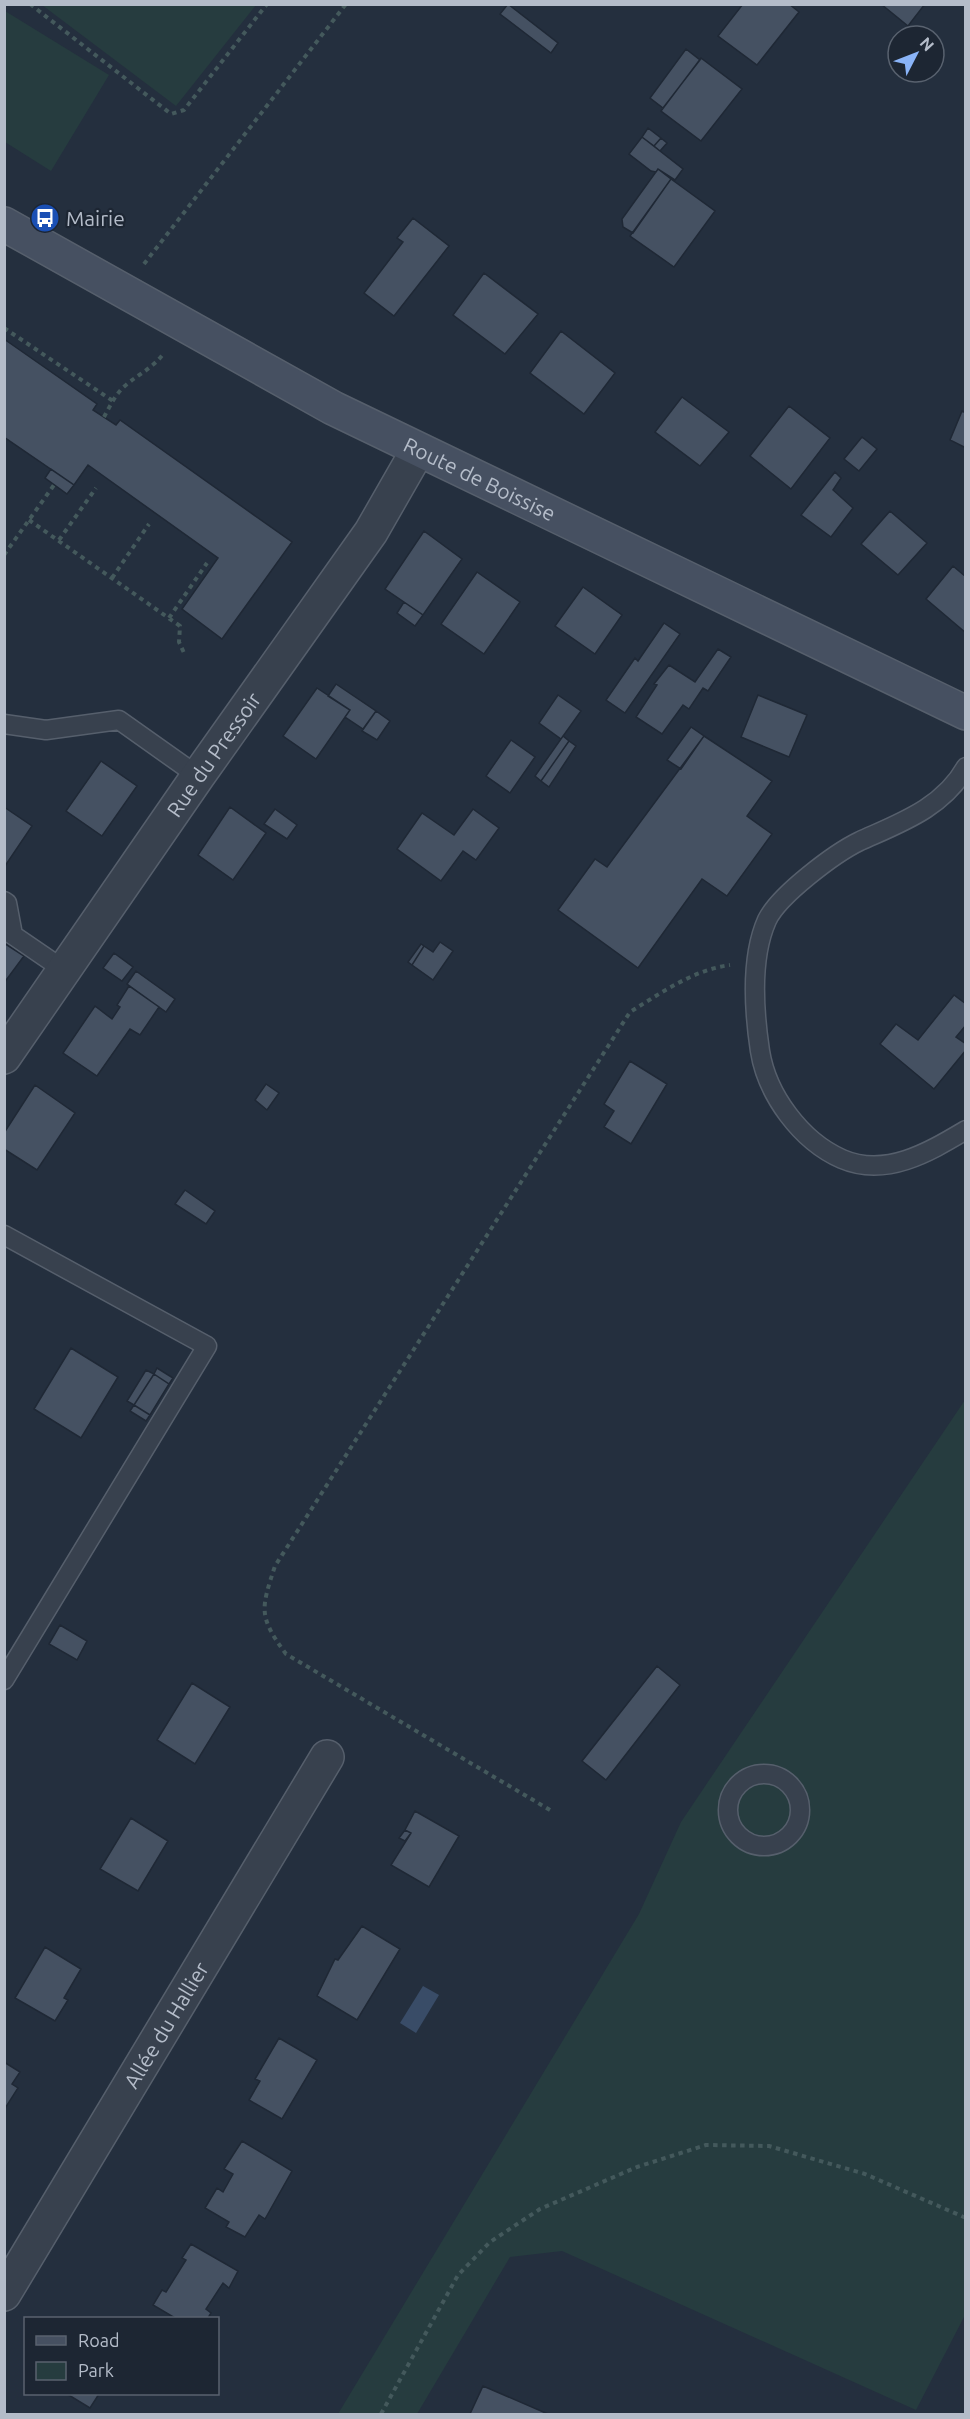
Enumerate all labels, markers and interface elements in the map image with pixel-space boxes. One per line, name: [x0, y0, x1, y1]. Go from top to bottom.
north arrow: [886, 24, 946, 84]
text: N: [916, 34, 938, 54]
bus stop icon: Mairie: [29, 202, 61, 234]
place label: Mairie: [66, 206, 125, 230]
street label: Route de Boissise: [400, 432, 560, 526]
street label: Rue du Pressoir: [162, 688, 265, 821]
street label: Allée du Hallier: [119, 1957, 213, 2092]
legend: [24, 2317, 219, 2395]
text: Road: [78, 2330, 120, 2350]
text: Park: [78, 2360, 114, 2380]

